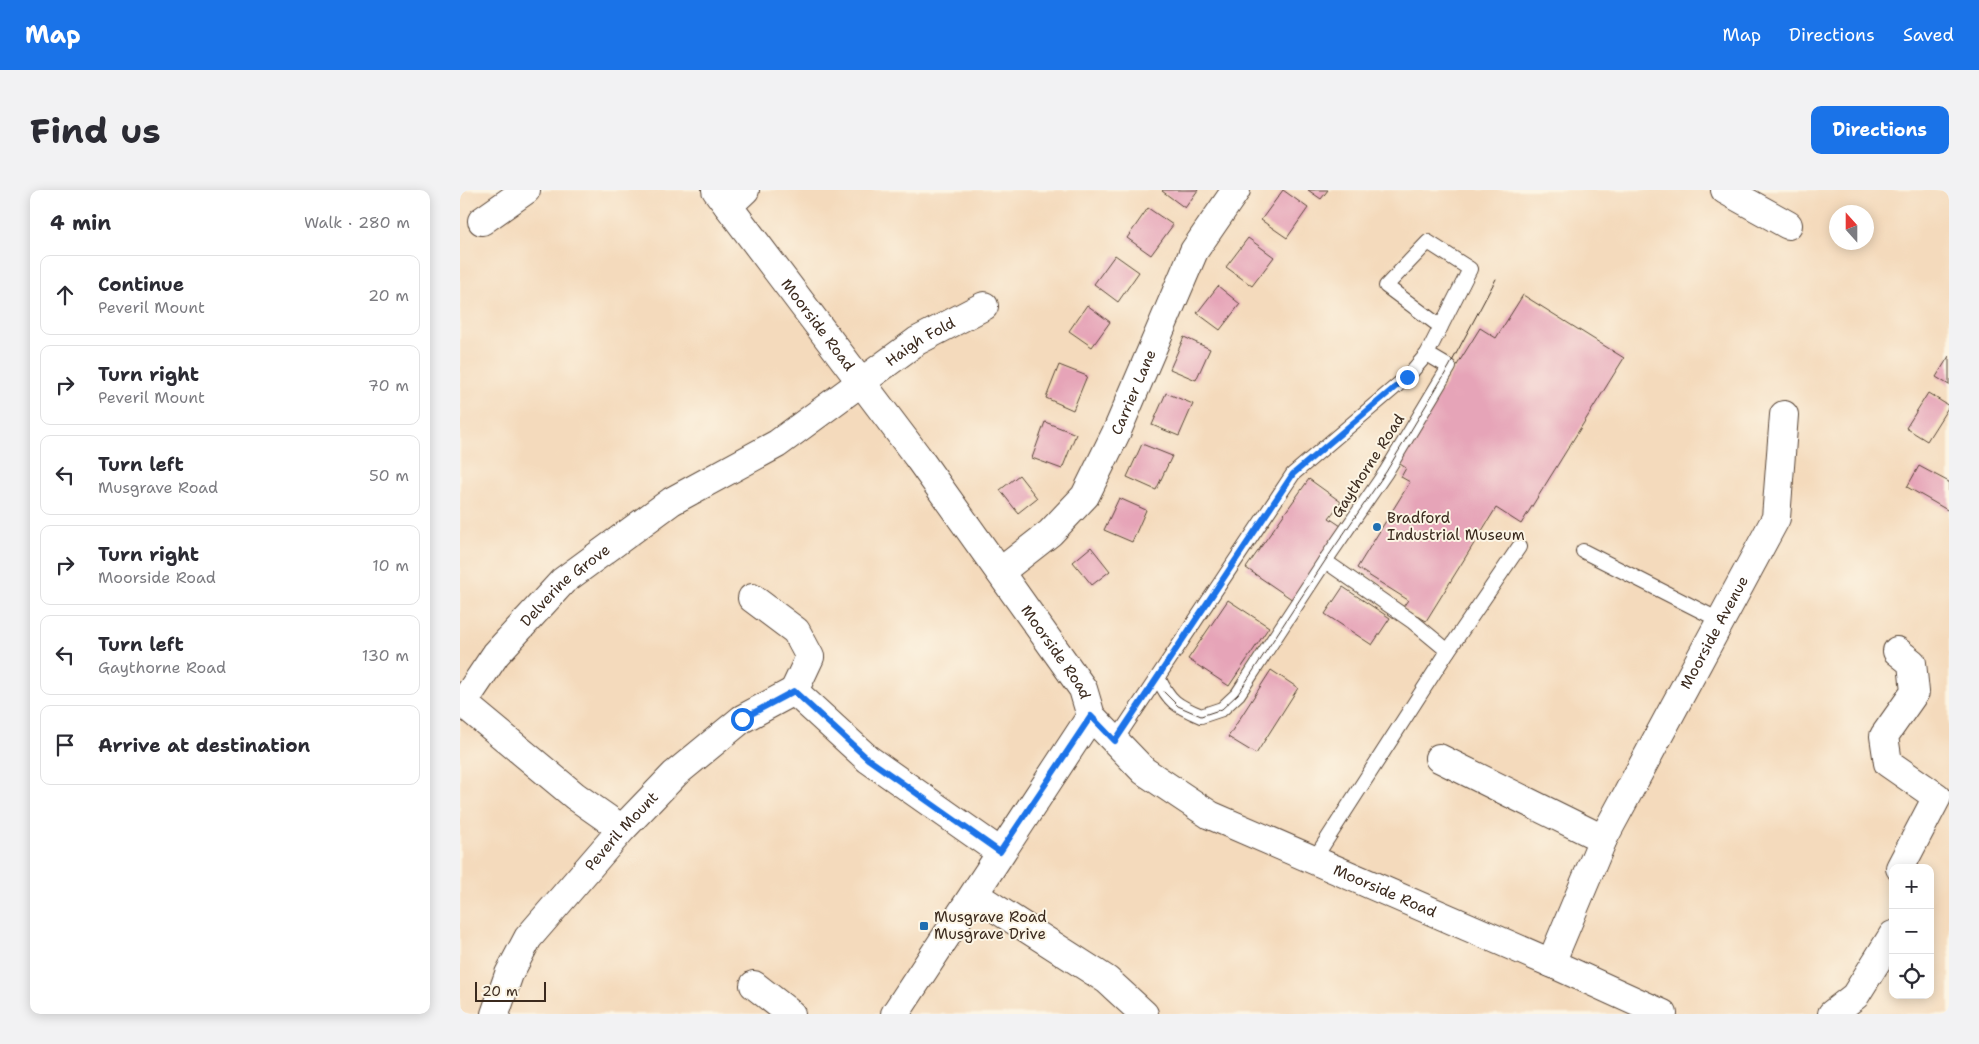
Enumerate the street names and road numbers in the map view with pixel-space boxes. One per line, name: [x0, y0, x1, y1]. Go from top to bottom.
street label: Moorside Road: [777, 275, 860, 375]
street label: Haigh Fold: [881, 313, 959, 371]
street label: Carrier Lane: [1107, 346, 1161, 438]
street label: Gaythorne Road: [1327, 410, 1409, 522]
street label: Delverine Grove: [516, 540, 614, 631]
street label: Moorside Avenue: [1676, 572, 1753, 693]
street label: Moorside Road: [1016, 601, 1096, 702]
street label: Peveril Mount: [580, 787, 663, 875]
street label: Moorside Road: [1330, 860, 1440, 922]

